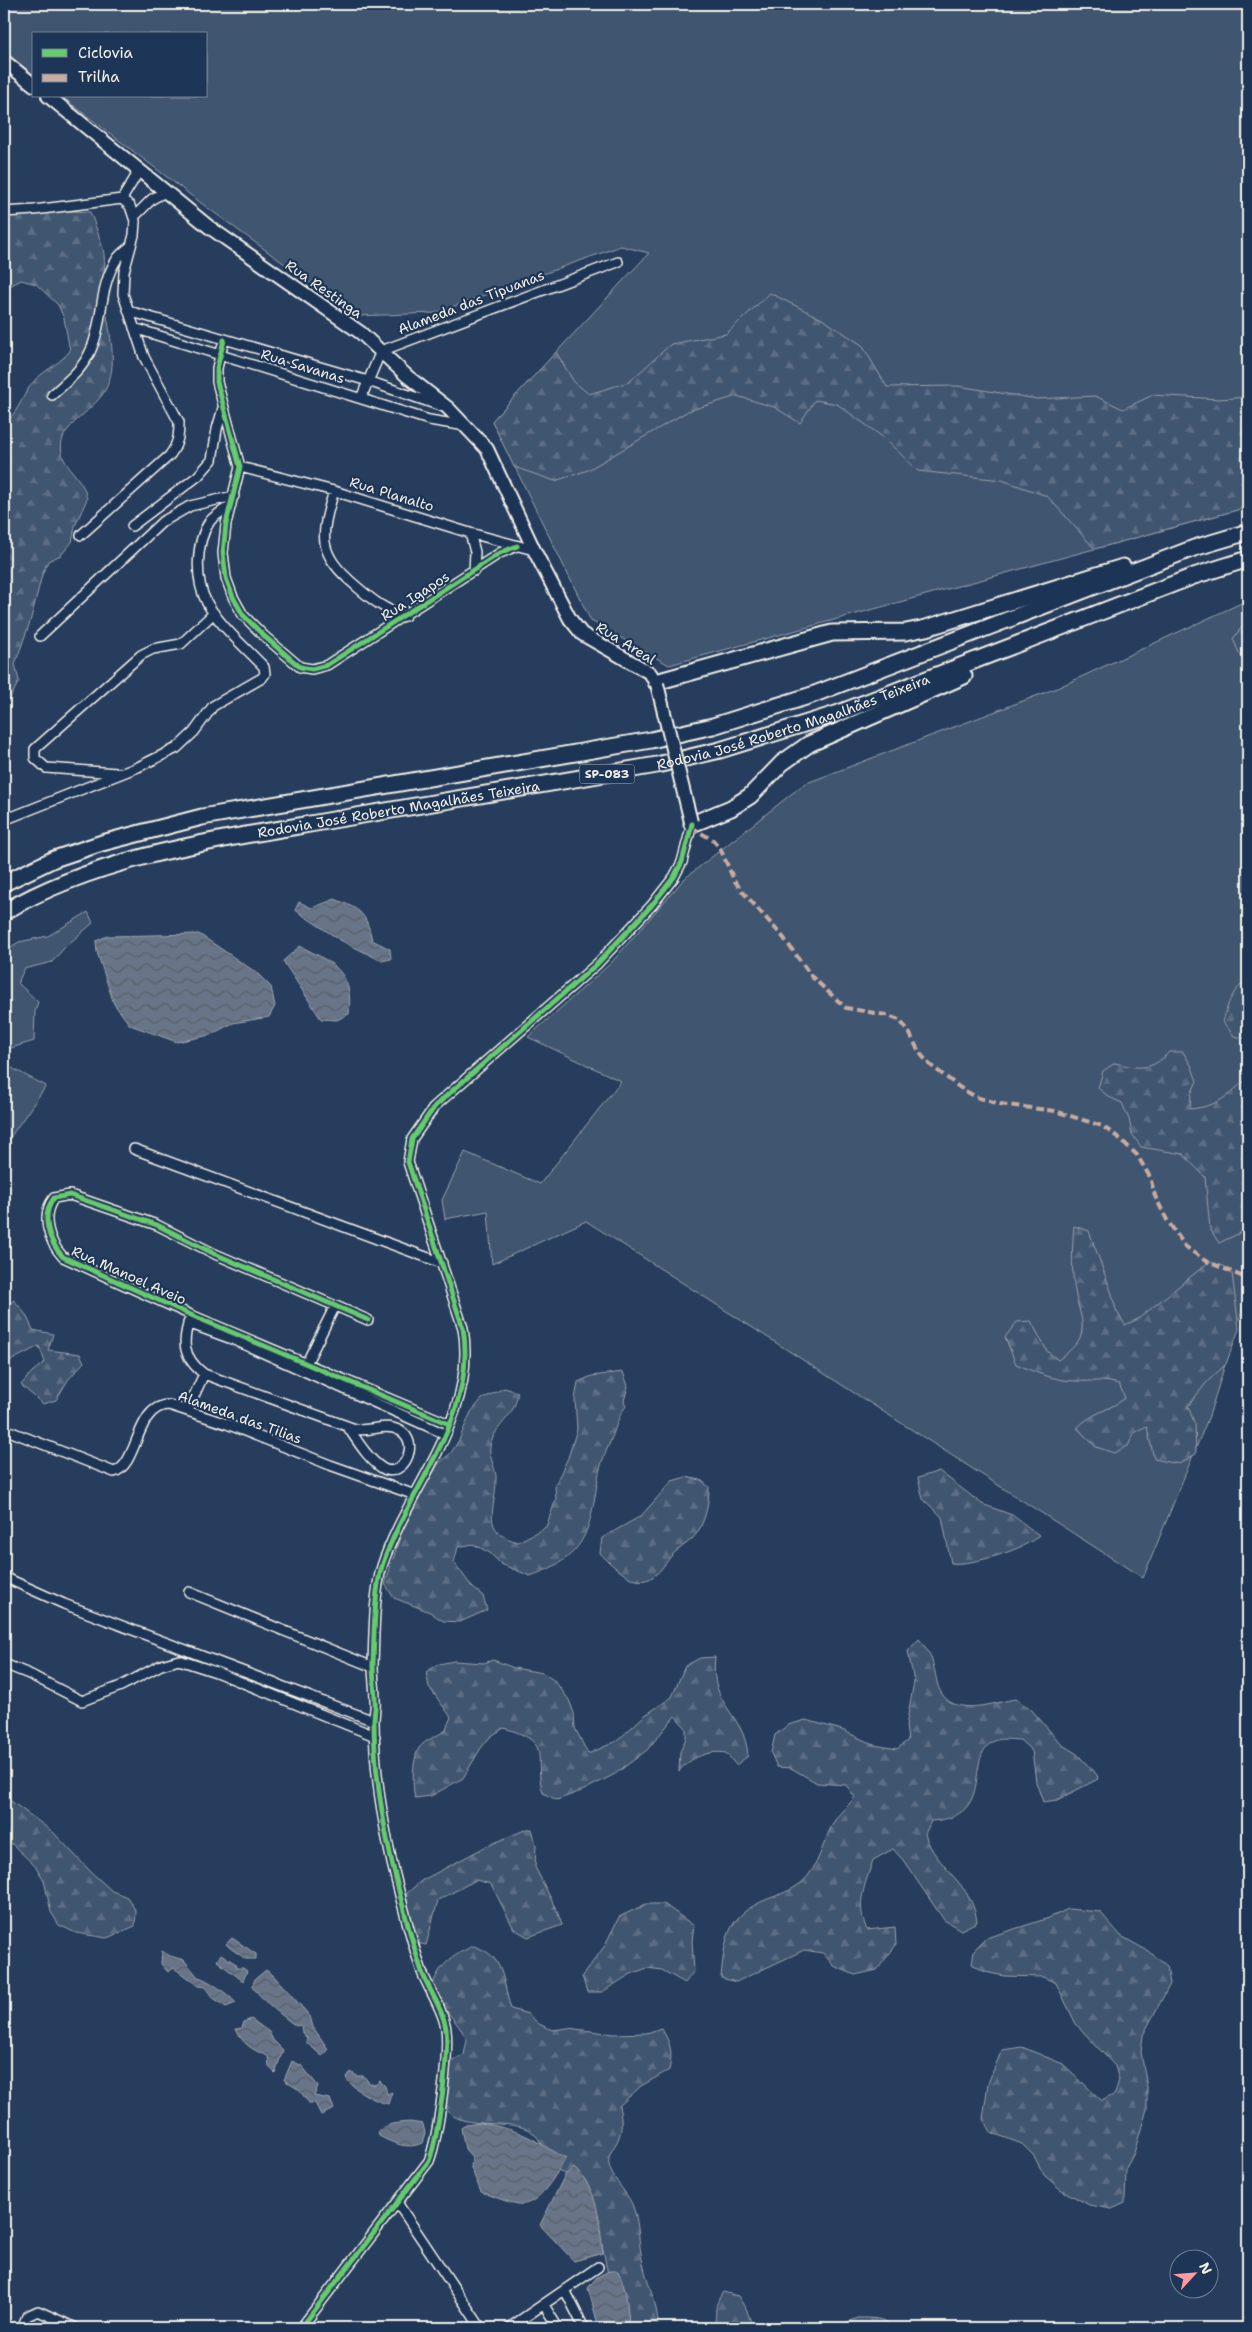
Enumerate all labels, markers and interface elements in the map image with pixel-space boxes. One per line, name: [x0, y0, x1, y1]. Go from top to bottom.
legend: [32, 32, 208, 98]
text: Ciclovia: [78, 43, 134, 63]
text: Trilha: [78, 67, 120, 87]
street label: Rua Restinga: [282, 256, 366, 322]
street label: Alameda das Tipuanas: [395, 266, 547, 338]
street label: Rua Savanas: [259, 345, 347, 387]
street label: Rua Planalto: [348, 473, 436, 515]
street label: Rua Igapos: [377, 567, 453, 625]
street label: Rua Areal: [593, 618, 660, 669]
street label: Rodovia José Roberto Magalhães Teixeira: [655, 670, 932, 774]
road number: SP-083: [580, 764, 634, 784]
street label: Rodovia José Roberto Magalhães Teixeira: [256, 776, 541, 842]
street label: Rua Manoel Aveio: [69, 1242, 189, 1308]
street label: Alameda das Tilias: [176, 1386, 304, 1448]
north arrow: [1170, 2250, 1220, 2300]
text: N: [1195, 2259, 1216, 2277]

